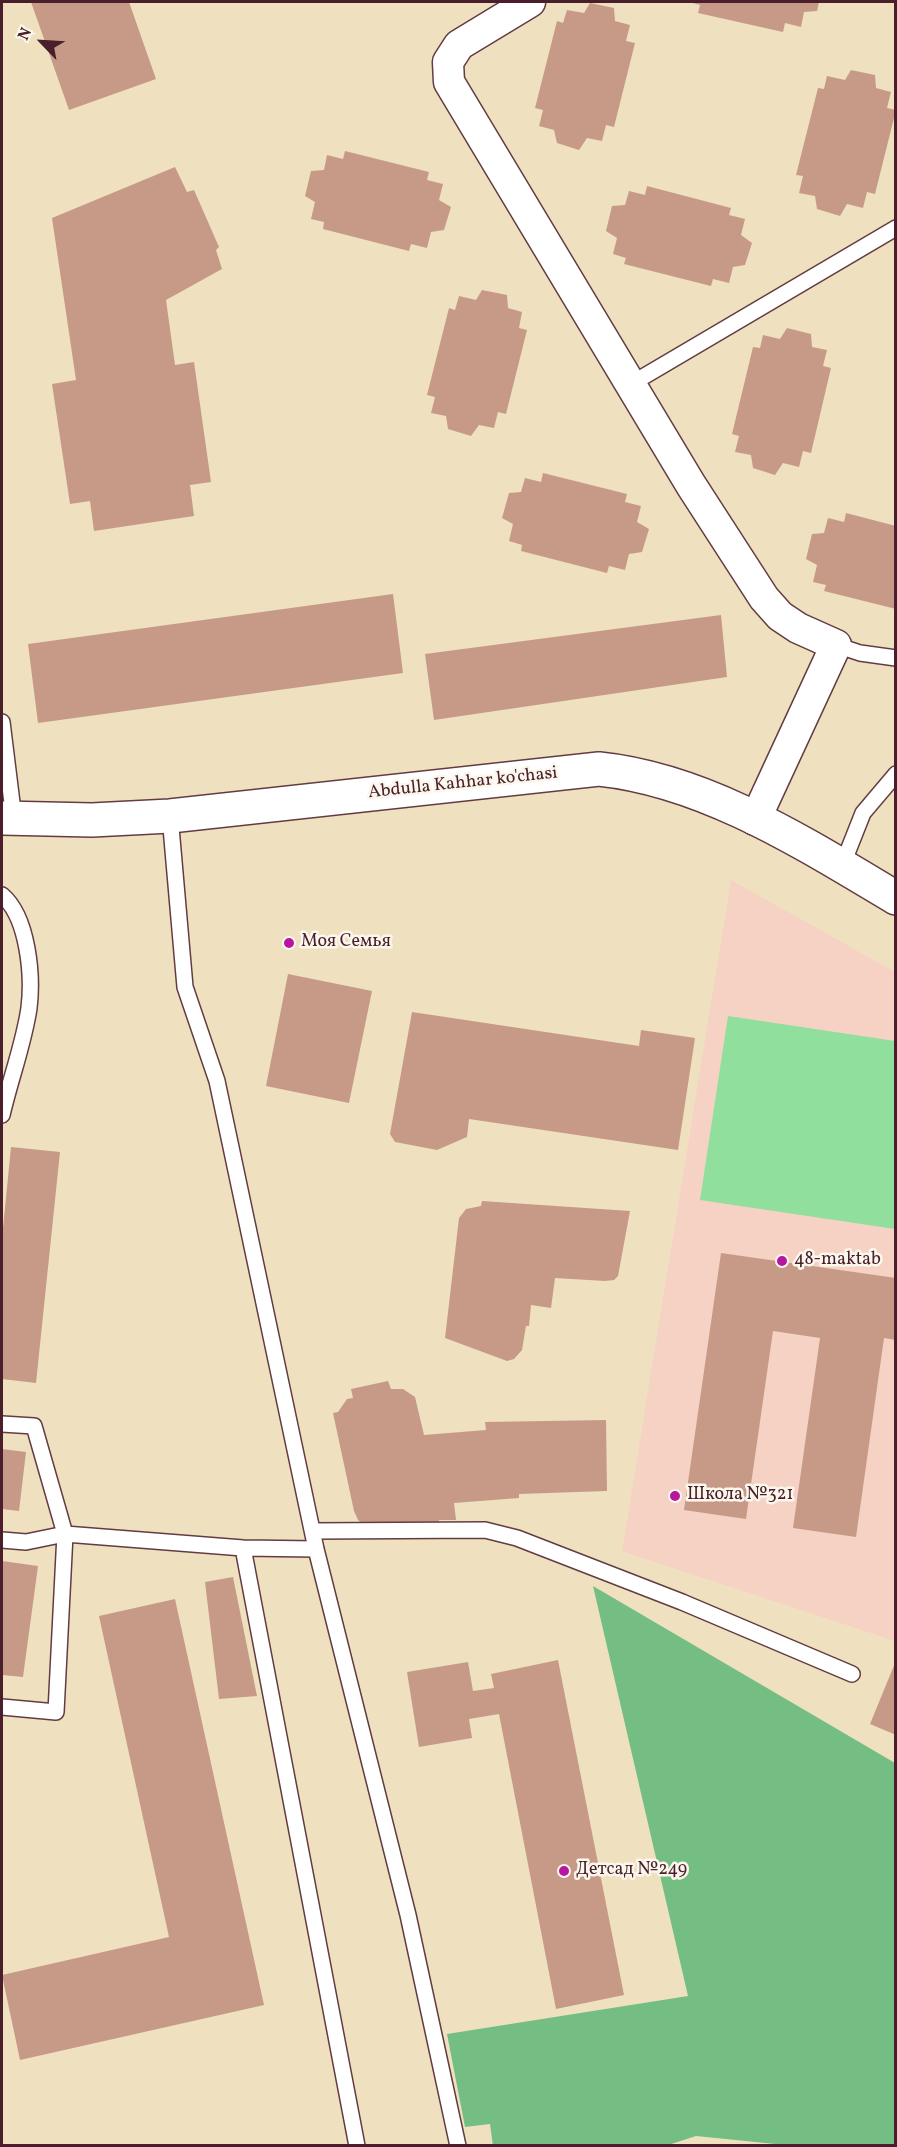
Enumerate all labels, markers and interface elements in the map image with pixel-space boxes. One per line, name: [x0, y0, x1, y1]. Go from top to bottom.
north arrow: [12, 12, 72, 72]
text: N: [13, 24, 38, 44]
street label: Abdulla Kahhar ko'chasi: [367, 763, 559, 805]
place label: Моя Семья: [301, 932, 391, 954]
marker: Моя Семья: [282, 936, 296, 950]
place label: 48-maktab: [794, 1250, 881, 1272]
marker: 48-maktab: [775, 1254, 789, 1268]
place label: Школа №321: [687, 1485, 793, 1507]
marker: Школа №321: [668, 1489, 682, 1503]
place label: Детсад №249: [576, 1860, 687, 1882]
marker: Детсад №249: [557, 1864, 571, 1878]

